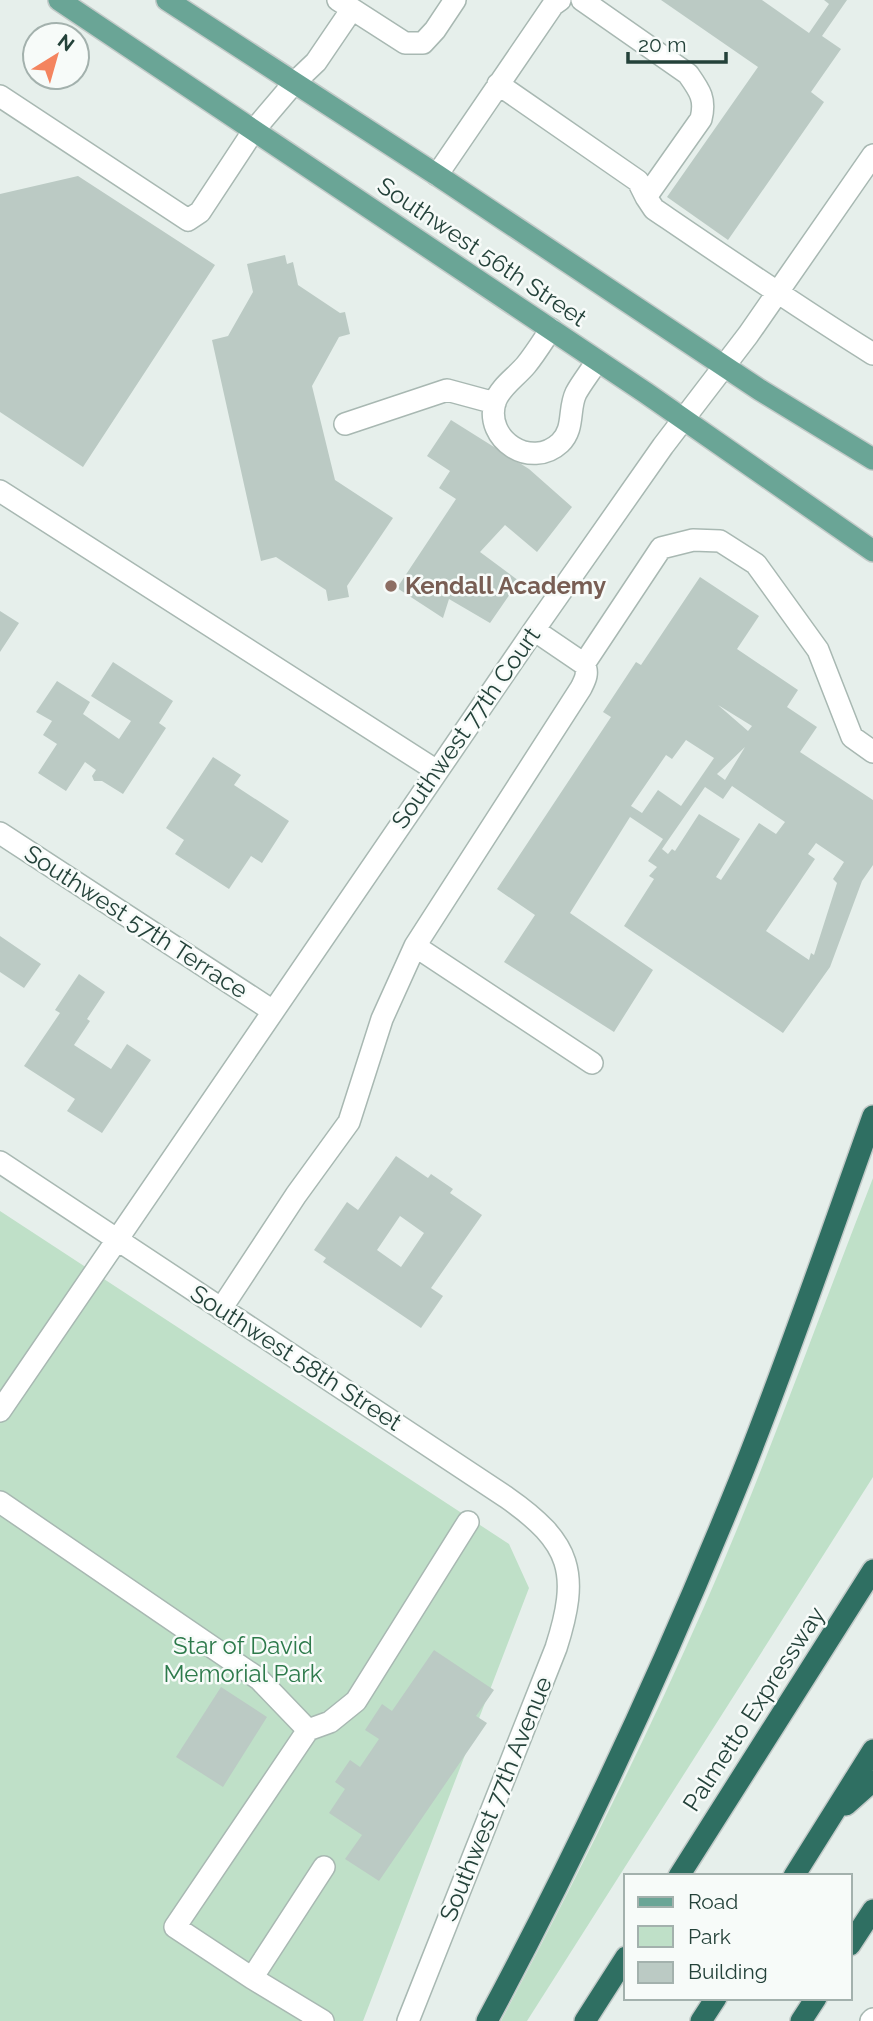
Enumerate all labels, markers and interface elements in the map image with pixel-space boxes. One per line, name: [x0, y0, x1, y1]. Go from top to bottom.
north arrow: [21, 21, 91, 91]
scale bar: [628, 21, 726, 65]
text: N: [54, 29, 79, 56]
text: 20 m: [638, 32, 686, 57]
street label: Southwest 56th Street: [372, 171, 592, 332]
place label: Kendall Academy: [405, 571, 606, 600]
marker: Kendall Academy: [383, 578, 399, 594]
street label: Southwest 77th Court: [385, 621, 546, 834]
street label: Southwest 57th Terrace: [19, 839, 253, 1005]
street label: Southwest 58th Street: [185, 1278, 407, 1437]
street label: Palmetto Expressway: [677, 1601, 831, 1817]
park label: Star of David Memorial Park: [164, 1631, 323, 1688]
street label: Southwest 77th Avenue: [433, 1672, 558, 1925]
legend: [624, 1874, 852, 2000]
text: Road: [688, 1889, 738, 1914]
text: Park: [688, 1924, 731, 1949]
text: Building: [688, 1959, 768, 1984]

